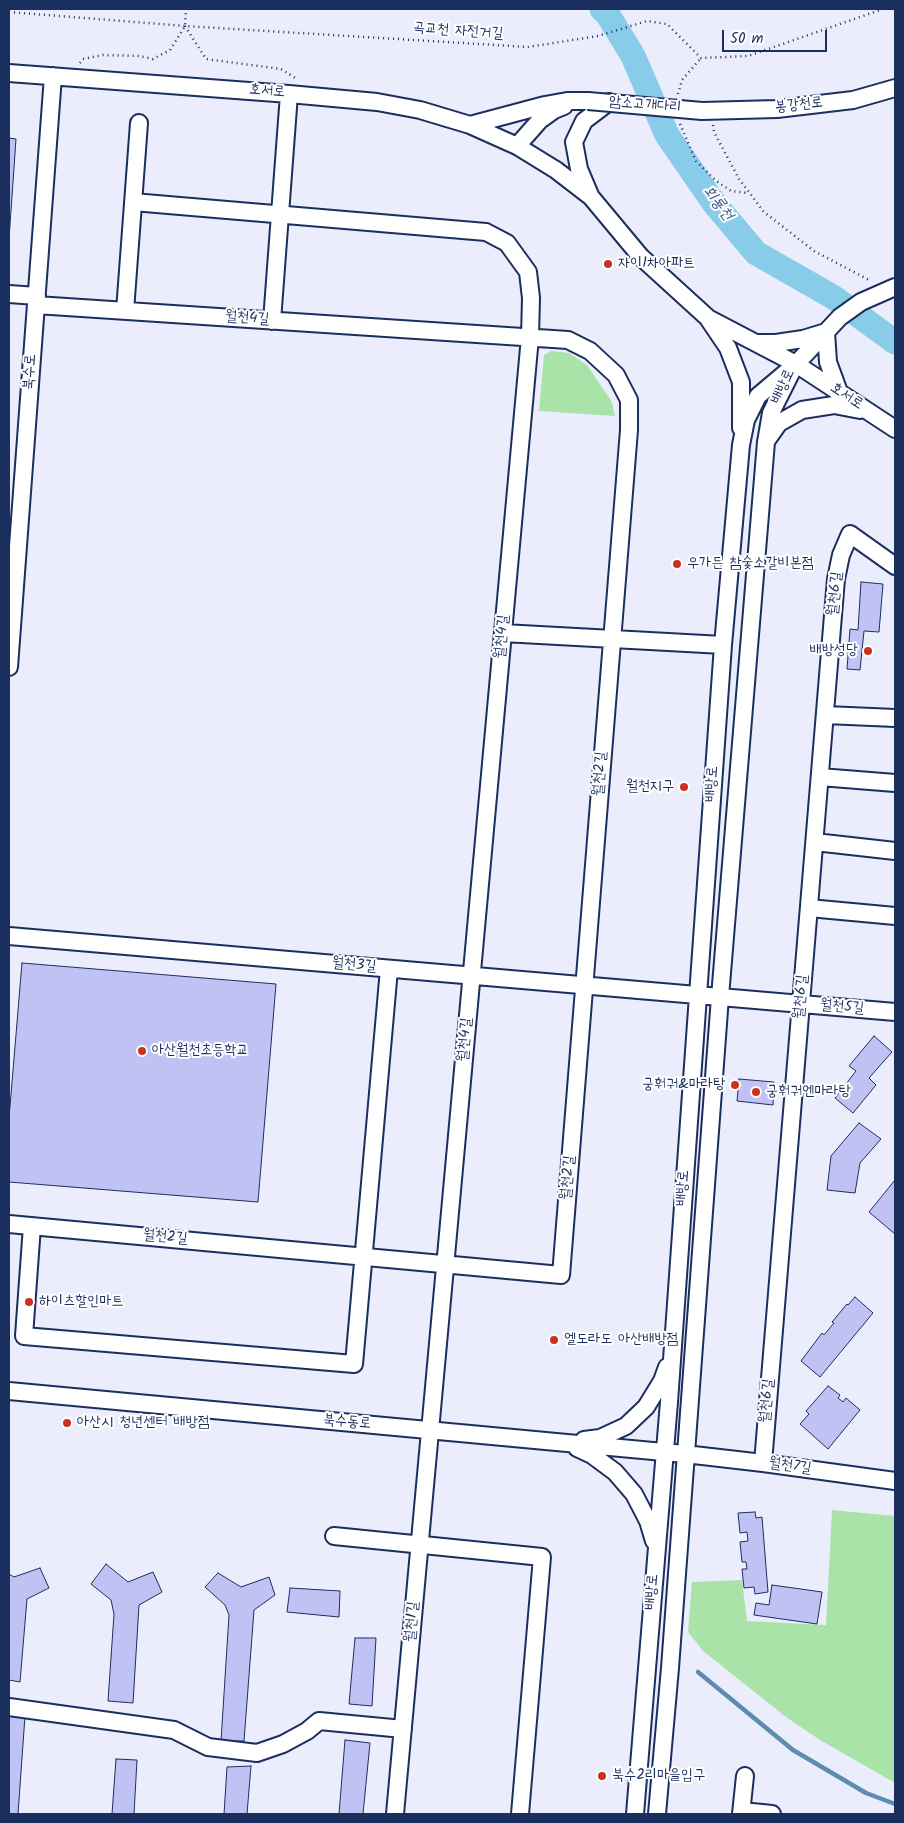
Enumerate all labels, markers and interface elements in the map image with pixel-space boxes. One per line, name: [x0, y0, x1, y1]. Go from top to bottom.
street label: 곡교천 자전거길: [412, 20, 504, 44]
scale bar: [724, 20, 829, 52]
text: 50 m: [730, 27, 764, 51]
street label: 호서로: [248, 81, 286, 103]
street label: 암소고개다리: [608, 94, 682, 118]
street label: 봉강천로: [774, 95, 824, 117]
water label: 회룡천: [698, 183, 736, 225]
place label: 자이1차아파트: [618, 255, 695, 273]
marker: 자이1차아파트: [602, 258, 614, 270]
street label: 월천4길: [224, 308, 270, 330]
street label: 북수로: [21, 353, 41, 391]
street label: 배방로: [768, 367, 800, 407]
street label: 호서로: [826, 380, 866, 414]
place label: 우가든 참숯소갈비본점: [687, 555, 814, 573]
marker: 우가든 참숯소갈비본점: [671, 558, 683, 570]
street label: 월천6길: [825, 571, 847, 617]
street label: 월천4길: [492, 614, 514, 660]
place label: 배방성당: [810, 642, 858, 660]
marker: 배방성당: [862, 645, 874, 657]
street label: 월천2길: [590, 751, 612, 797]
street label: 배방로: [703, 765, 723, 803]
place label: 월천지구: [626, 778, 674, 796]
marker: 월천지구: [678, 781, 690, 793]
street label: 월천3길: [331, 955, 377, 977]
street label: 월천6길: [791, 974, 813, 1020]
street label: 월천5길: [819, 997, 865, 1019]
street label: 월천4길: [455, 1017, 477, 1063]
place label: 아산월천초등학교: [152, 1042, 249, 1060]
marker: 아산월천초등학교: [136, 1045, 148, 1057]
place label: 궁훠궈&마라탕: [642, 1076, 725, 1094]
marker: 궁훠궈&마라탕: [729, 1079, 741, 1091]
place label: 궁훠궈엔마라탕: [766, 1083, 850, 1101]
marker: 궁훠궈엔마라탕: [750, 1086, 762, 1098]
street label: 월천2길: [558, 1155, 580, 1201]
street label: 배방로: [674, 1169, 694, 1207]
street label: 월천2길: [142, 1227, 188, 1249]
place label: 하이츠할인마트: [39, 1293, 123, 1311]
marker: 하이츠할인마트: [23, 1296, 35, 1308]
place label: 엘도라도 아산배방점: [564, 1331, 679, 1349]
marker: 엘도라도 아산배방점: [548, 1334, 560, 1346]
street label: 월천6길: [757, 1378, 779, 1424]
street label: 북수동로: [322, 1412, 372, 1434]
place label: 아산시 청년센터 배방점: [77, 1414, 210, 1432]
marker: 아산시 청년센터 배방점: [61, 1417, 73, 1429]
street label: 월천7길: [767, 1455, 813, 1479]
street label: 배방로: [642, 1573, 664, 1611]
street label: 월천1길: [402, 1601, 424, 1643]
place label: 북수2리마을입구: [612, 1767, 705, 1785]
marker: 북수2리마을입구: [596, 1770, 608, 1782]

